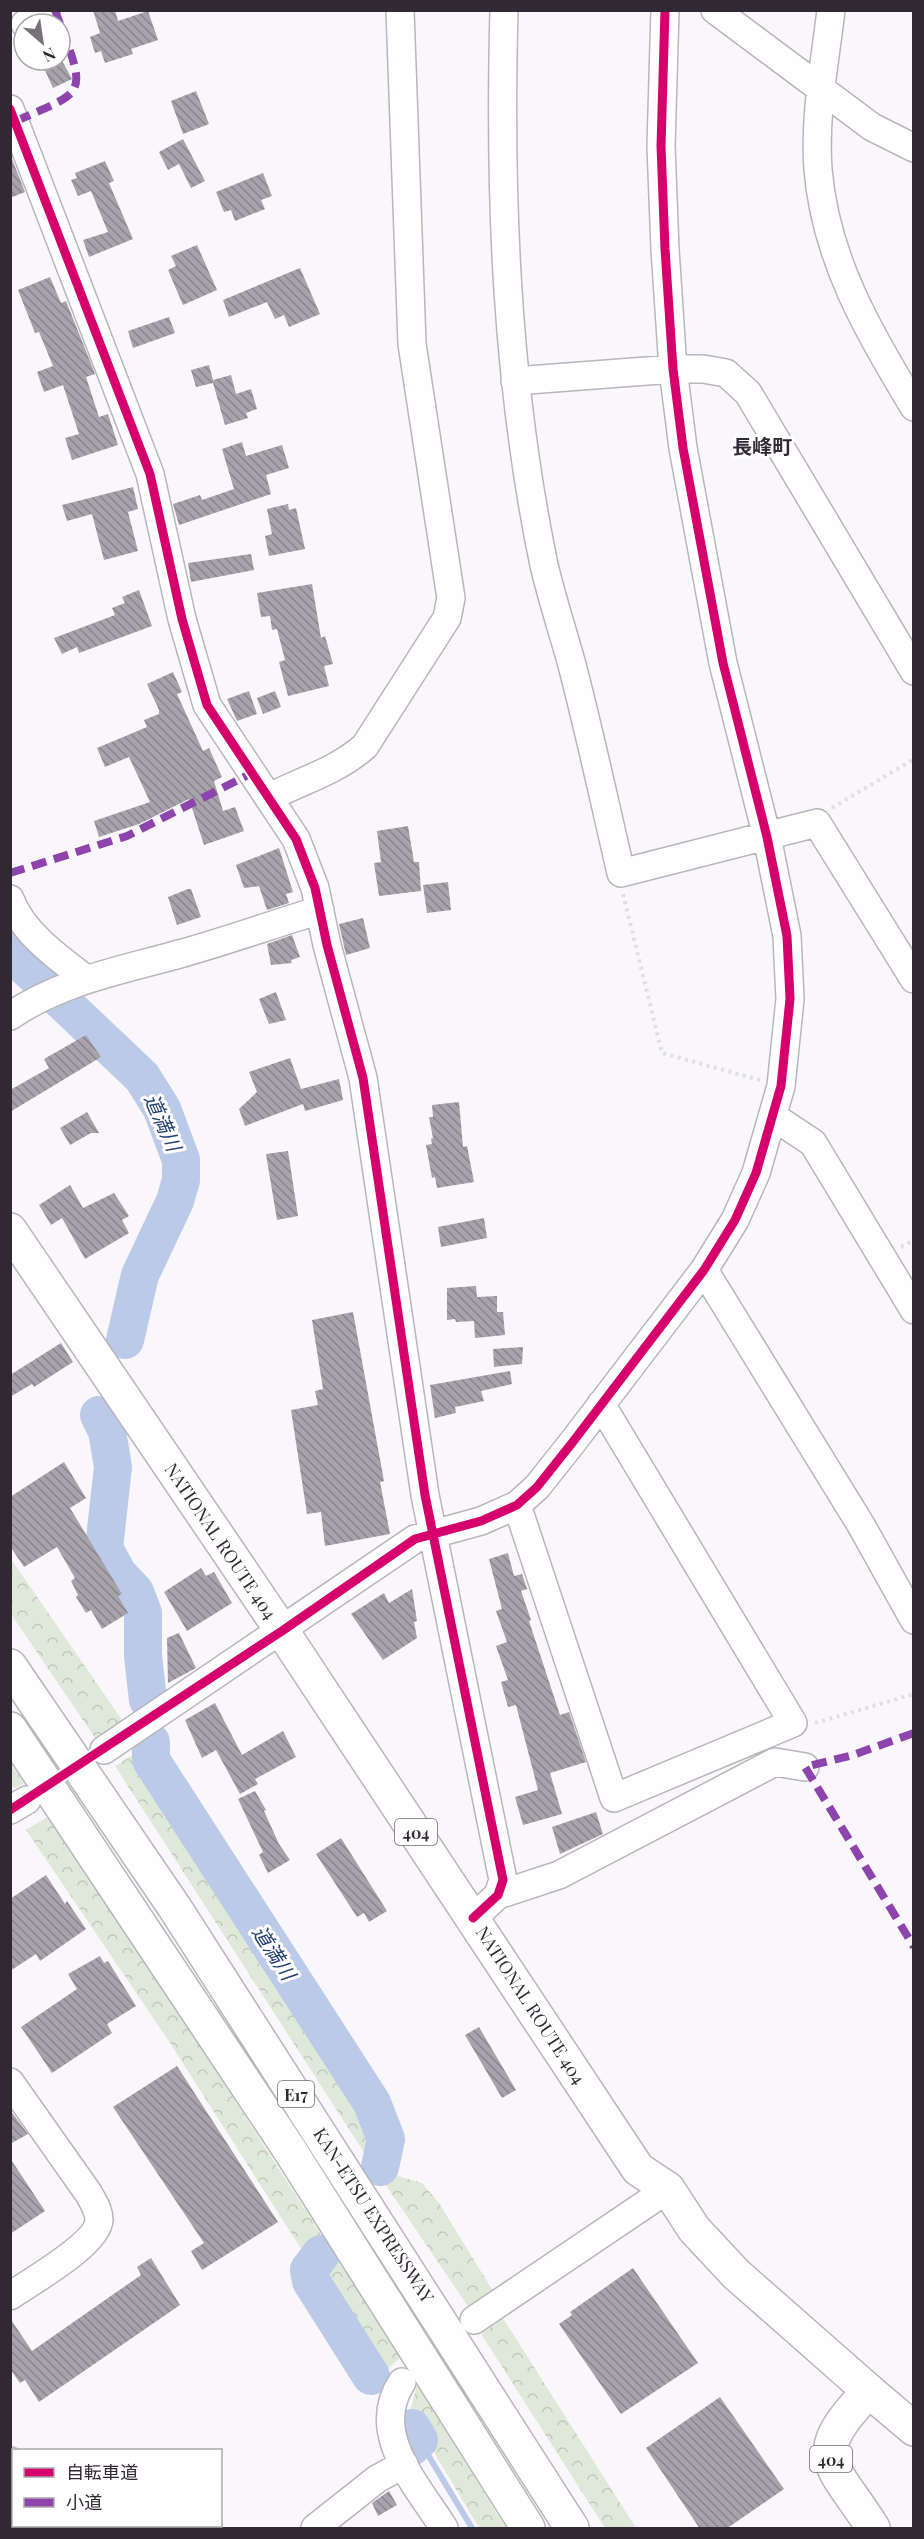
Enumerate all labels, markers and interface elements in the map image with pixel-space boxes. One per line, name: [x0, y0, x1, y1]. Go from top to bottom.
north arrow: [12, 12, 72, 72]
text: N: [39, 44, 60, 68]
district label: 長峰町: [732, 432, 792, 459]
water label: 道満川: [139, 1089, 189, 1157]
street label: NATIONAL ROUTE 404: [160, 1458, 282, 1624]
road number: 404: [395, 1819, 437, 1845]
water label: 道満川: [247, 1919, 304, 1986]
street label: NATIONAL ROUTE 404: [471, 1921, 591, 2089]
road number: E17: [278, 2081, 314, 2107]
street label: KAN-ETSU EXPRESSWAY: [308, 2123, 440, 2307]
road number: 404: [810, 2446, 852, 2472]
legend: [12, 2449, 222, 2527]
text: 自転車道: [66, 2460, 138, 2484]
text: 小道: [66, 2490, 102, 2514]

